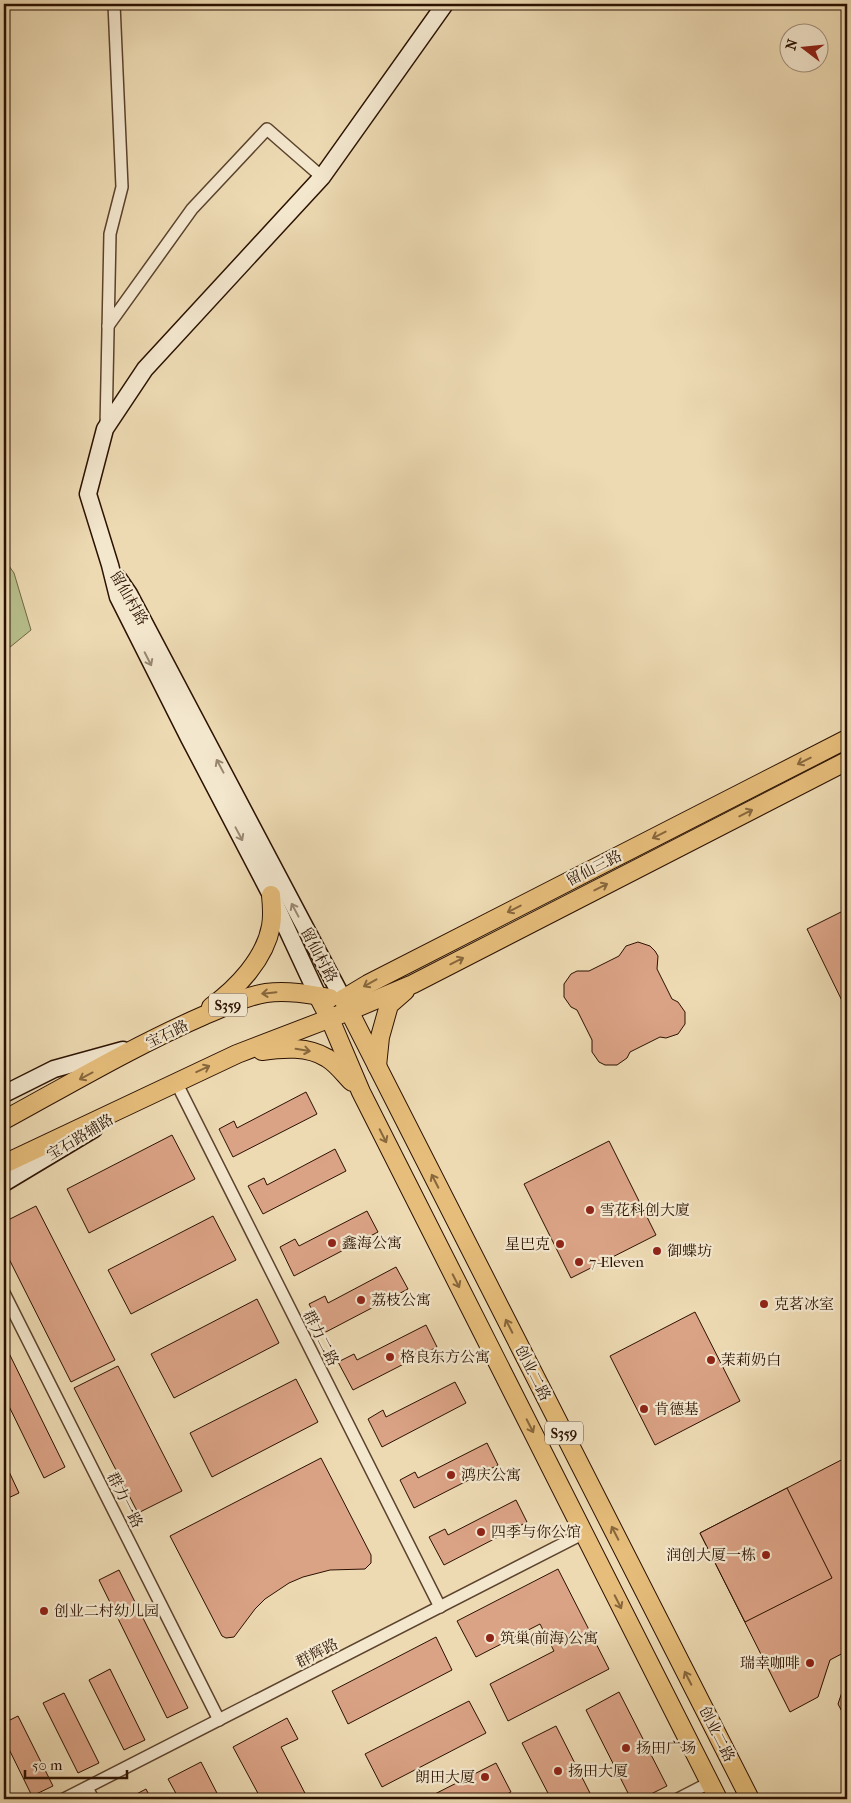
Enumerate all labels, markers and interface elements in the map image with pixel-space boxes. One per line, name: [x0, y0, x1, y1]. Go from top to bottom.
north arrow: [778, 22, 828, 72]
text: N: [782, 37, 802, 52]
street label: 留仙村路: [106, 568, 152, 628]
one-way arrow: [143, 651, 153, 666]
one-way arrow: [797, 757, 812, 766]
one-way arrow: [214, 760, 224, 774]
one-way arrow: [738, 808, 753, 818]
one-way arrow: [235, 826, 244, 841]
one-way arrow: [652, 831, 667, 840]
street label: 留仙三路: [563, 846, 625, 890]
one-way arrow: [593, 882, 608, 891]
one-way arrow: [290, 903, 300, 918]
one-way arrow: [507, 904, 522, 914]
street label: 留仙村路: [297, 924, 341, 986]
one-way arrow: [449, 956, 464, 965]
one-way arrow: [363, 979, 377, 989]
one-way arrow: [262, 988, 278, 998]
road number: S359: [209, 994, 247, 1016]
street label: 宝石路: [143, 1016, 191, 1052]
one-way arrow: [294, 1046, 310, 1056]
one-way arrow: [195, 1064, 210, 1074]
one-way arrow: [79, 1071, 94, 1081]
street label: 宝石路辅路: [43, 1110, 117, 1164]
one-way arrow: [378, 1128, 388, 1143]
one-way arrow: [430, 1174, 440, 1189]
place label: 雪花科创大廈: [600, 1201, 690, 1219]
marker: 雪花科创大廈: [584, 1204, 596, 1216]
place label: 鑫海公寓: [342, 1234, 402, 1252]
place label: 星巴克: [505, 1235, 550, 1253]
marker: 鑫海公寓: [326, 1237, 338, 1249]
marker: 星巴克: [554, 1238, 566, 1250]
place label: 御蝶坊: [667, 1242, 712, 1260]
marker: 御蝶坊: [651, 1245, 663, 1257]
place label: 7-Eleven: [589, 1253, 644, 1271]
marker: 7-Eleven: [573, 1256, 585, 1268]
one-way arrow: [452, 1273, 462, 1288]
place label: 荔枝公寓: [371, 1291, 431, 1309]
marker: 荔枝公寓: [355, 1294, 367, 1306]
place label: 克茗冰室: [774, 1295, 834, 1313]
marker: 克茗冰室: [758, 1298, 770, 1310]
street label: 群力二路: [299, 1307, 343, 1369]
one-way arrow: [504, 1319, 513, 1334]
street label: 创业二路: [511, 1342, 555, 1404]
place label: 格良东方公寓: [400, 1348, 490, 1366]
marker: 格良东方公寓: [384, 1351, 396, 1363]
place label: 茉莉奶白: [721, 1351, 781, 1369]
marker: 茉莉奶白: [705, 1354, 717, 1366]
place label: 肯德基: [654, 1400, 699, 1418]
marker: 肯德基: [638, 1403, 650, 1415]
one-way arrow: [525, 1418, 535, 1433]
road number: S359: [545, 1422, 583, 1445]
place label: 鸿庆公寓: [461, 1466, 521, 1484]
street label: 群力一路: [103, 1469, 147, 1531]
marker: 鸿庆公寓: [445, 1469, 457, 1481]
place label: 四季与你公馆: [491, 1523, 581, 1541]
marker: 四季与你公馆: [475, 1526, 487, 1538]
one-way arrow: [610, 1526, 619, 1541]
place label: 润创大厦一栋: [666, 1546, 756, 1564]
marker: 润创大厦一栋: [760, 1549, 772, 1561]
one-way arrow: [614, 1594, 623, 1609]
place label: 创业二村幼儿园: [54, 1602, 159, 1620]
marker: 创业二村幼儿园: [38, 1605, 50, 1617]
place label: 筑巢(前海)公寓: [500, 1629, 598, 1647]
marker: 筑巢(前海)公寓: [484, 1632, 496, 1644]
street label: 群辉路: [293, 1635, 341, 1671]
place label: 瑞幸咖啡: [740, 1654, 800, 1672]
marker: 瑞幸咖啡: [804, 1657, 816, 1669]
one-way arrow: [683, 1671, 692, 1686]
street label: 创业二路: [695, 1703, 739, 1765]
place label: 扬田广场: [636, 1739, 696, 1757]
marker: 扬田广场: [620, 1742, 632, 1754]
scale bar: [25, 1748, 128, 1780]
text: 50 m: [32, 1756, 63, 1774]
place label: 扬田大厦: [568, 1762, 628, 1780]
marker: 扬田大厦: [552, 1765, 564, 1777]
place label: 朗田大厦: [415, 1768, 475, 1786]
marker: 朗田大厦: [479, 1771, 491, 1783]

